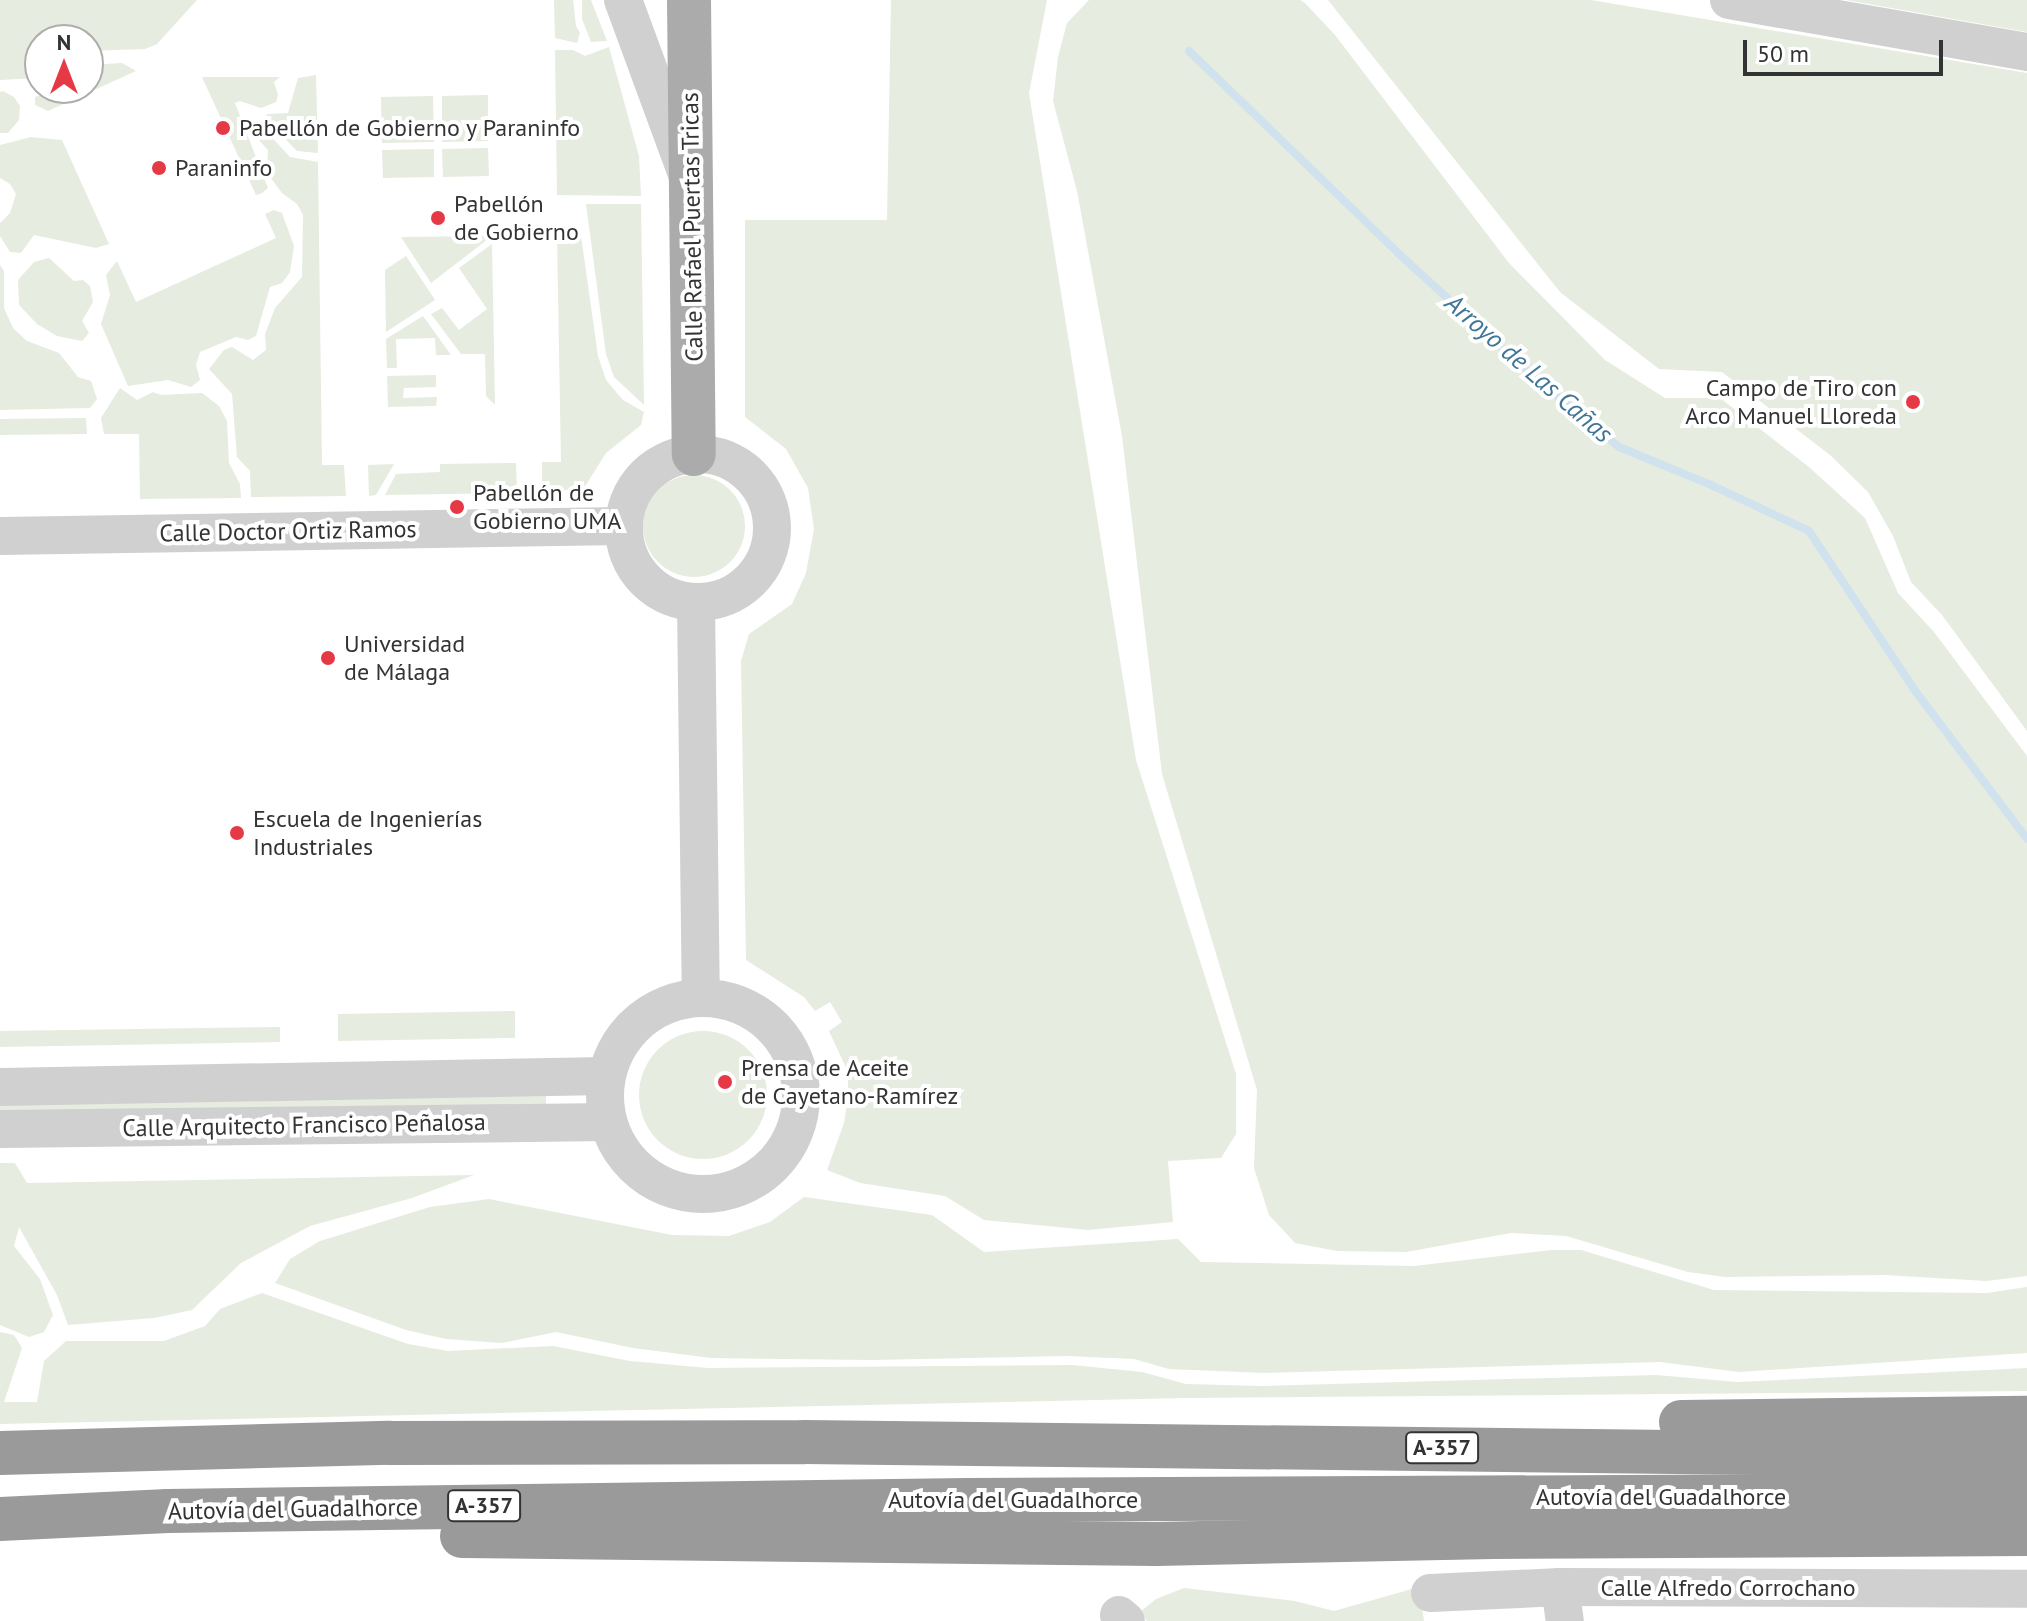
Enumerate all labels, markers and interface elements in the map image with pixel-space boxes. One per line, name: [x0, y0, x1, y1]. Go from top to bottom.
north arrow: [24, 24, 104, 104]
scale bar: [1747, 24, 1947, 74]
text: N: [57, 28, 71, 56]
text: 50 m: [1757, 38, 1809, 69]
street label: Calle Rafael Puertas Tricas: [675, 92, 709, 362]
place label: Pabellón de Gobierno y Paraninfo: [239, 114, 581, 142]
marker: Pabellón de Gobierno y Paraninfo: [214, 119, 232, 137]
place label: Paraninfo: [175, 154, 272, 182]
marker: Paraninfo: [150, 159, 168, 177]
place label: Pabellón de Gobierno: [454, 190, 579, 246]
marker: Pabellón de Gobierno: [429, 209, 447, 227]
water label: Arroyo de Las Cañas: [1439, 287, 1619, 449]
place label: Campo de Tiro con Arco Manuel Lloreda: [1685, 374, 1897, 430]
marker: Campo de Tiro con Arco Manuel Lloreda: [1904, 393, 1922, 411]
place label: Pabellón de Gobierno UMA: [473, 479, 621, 535]
marker: Pabellón de Gobierno UMA: [448, 498, 466, 516]
street label: Calle Doctor Ortiz Ramos: [159, 514, 417, 548]
place label: Universidad de Málaga: [344, 630, 465, 686]
marker: Universidad de Málaga: [319, 649, 337, 667]
place label: Escuela de Ingenierías Industriales: [253, 805, 482, 861]
marker: Escuela de Ingenierías Industriales: [228, 824, 246, 842]
place label: Prensa de Aceite de Cayetano-Ramírez: [741, 1054, 958, 1110]
marker: Prensa de Aceite de Cayetano-Ramírez: [716, 1073, 734, 1091]
street label: Calle Arquitecto Francisco Peñalosa: [122, 1107, 486, 1143]
road number: A-357: [1404, 1430, 1480, 1466]
street label: Autovía del Guadalhorce: [1536, 1483, 1786, 1511]
street label: Autovía del Guadalhorce: [888, 1486, 1138, 1514]
road number: A-357: [446, 1488, 522, 1524]
street label: Autovía del Guadalhorce: [168, 1492, 418, 1526]
street label: Calle Alfredo Corrochano: [1600, 1574, 1856, 1602]

